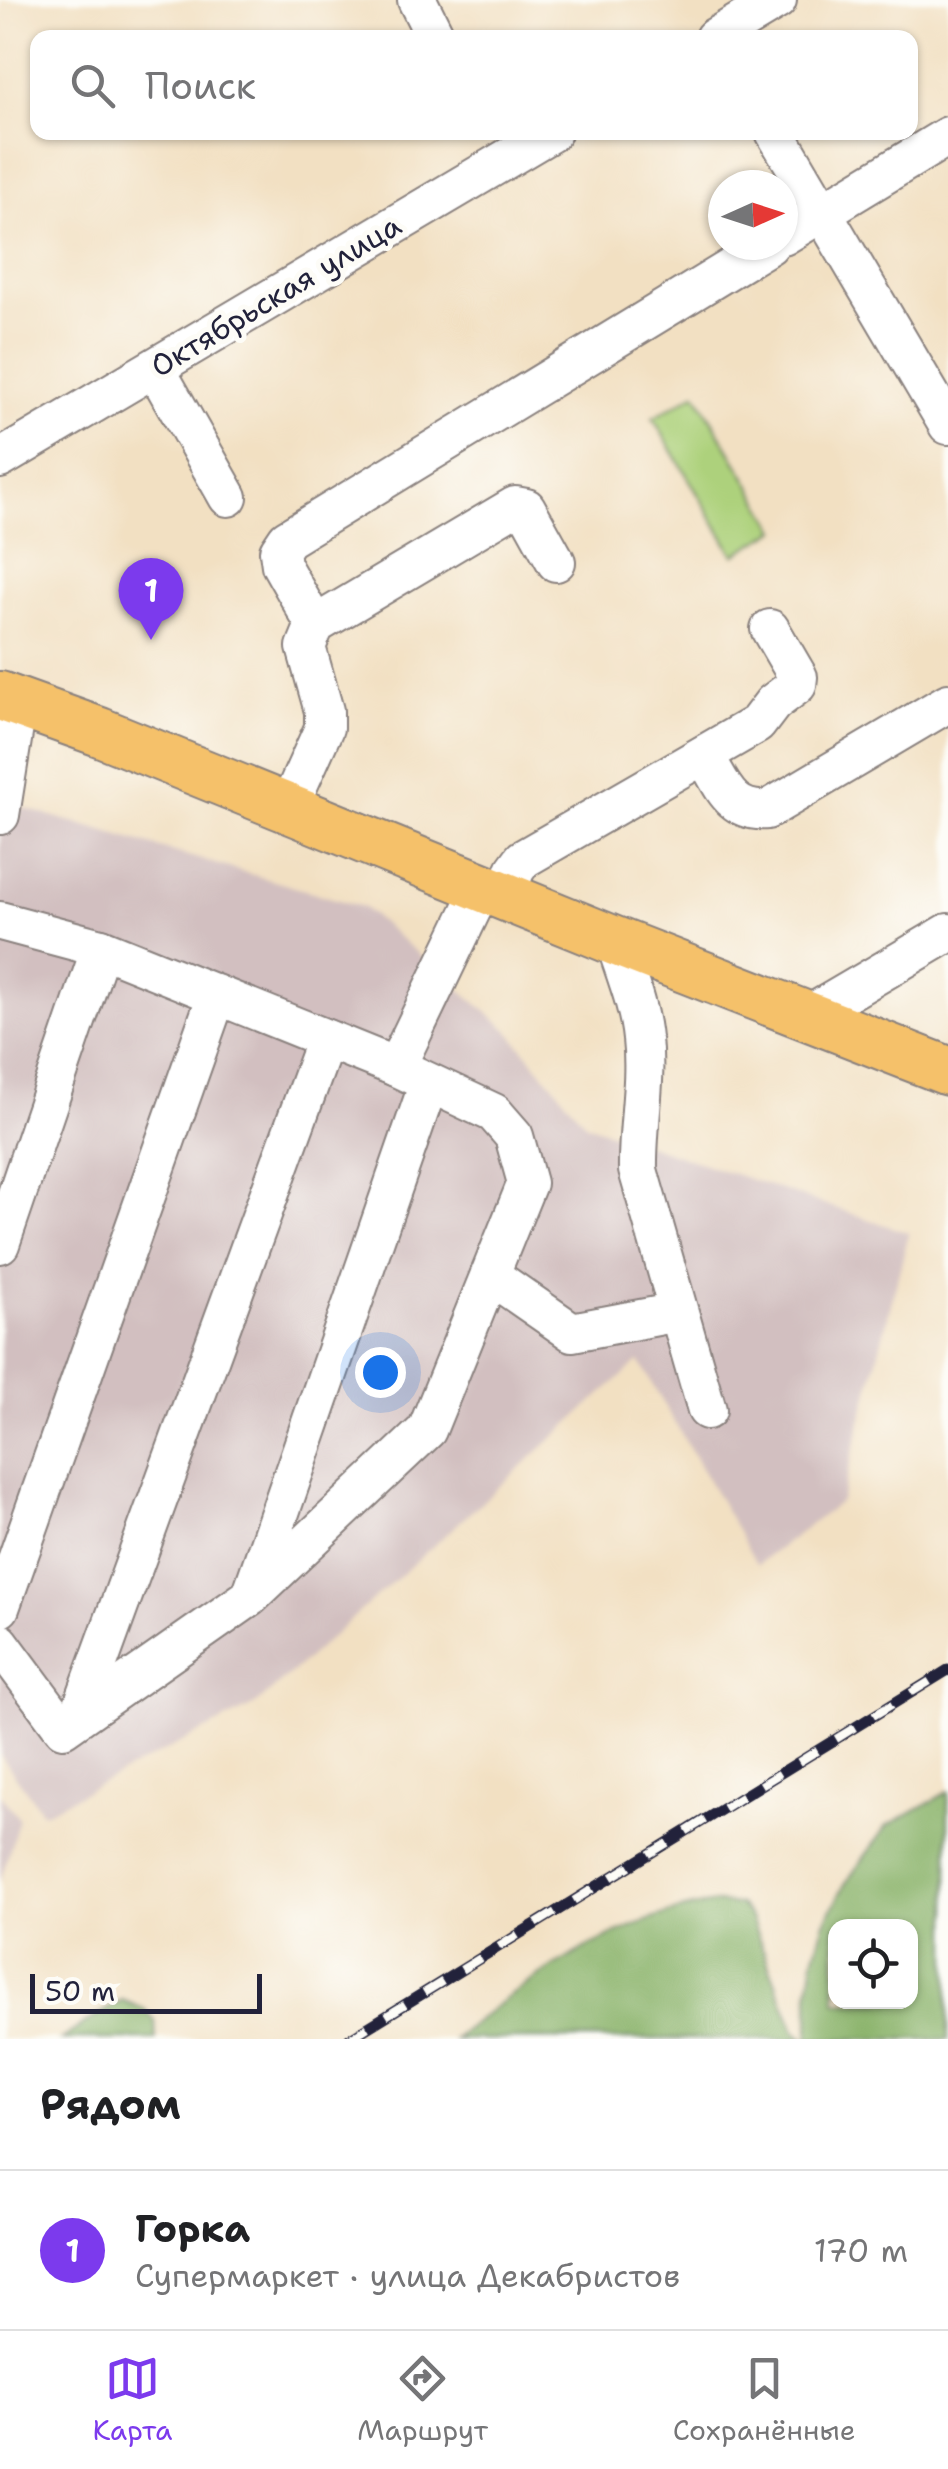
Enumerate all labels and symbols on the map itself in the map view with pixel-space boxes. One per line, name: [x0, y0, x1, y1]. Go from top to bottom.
north arrow: [708, 170, 798, 260]
street label: Октябрьская улица: [143, 204, 409, 387]
pin: 1: [118, 558, 184, 640]
your location: [355, 1347, 406, 1398]
scale bar: [30, 1969, 262, 2014]

